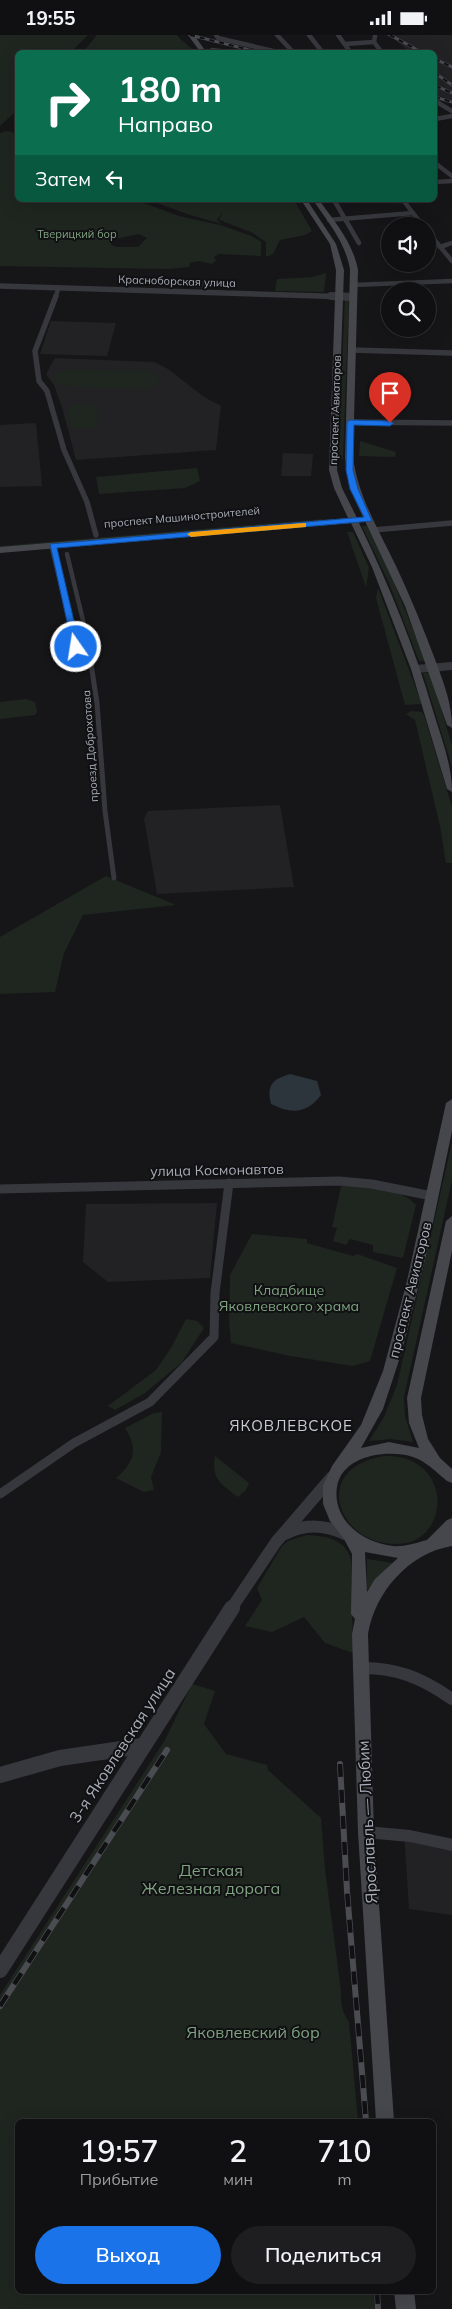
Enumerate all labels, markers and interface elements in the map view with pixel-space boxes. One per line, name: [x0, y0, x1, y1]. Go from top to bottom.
text: 19:55: [25, 6, 75, 30]
text: 180 m: [118, 67, 222, 111]
icon: right: [35, 70, 100, 135]
text: Направо: [118, 110, 213, 138]
icon: left: [101, 165, 129, 193]
text: Затем: [35, 167, 91, 191]
map controls: [381, 217, 436, 337]
button: sound: [381, 217, 436, 272]
park label: Тверицкий бор: [37, 227, 117, 241]
street label: Красноборская улица: [118, 272, 236, 290]
button: search: [381, 282, 436, 337]
street label: проспект Авиаторов: [326, 355, 344, 465]
pin: [369, 372, 411, 423]
icon: arrive: [376, 379, 404, 407]
street label: проспект Машиностроителей: [103, 503, 261, 531]
position arrow: [49, 620, 101, 672]
street label: проезд Доброхотова: [79, 690, 101, 802]
street label: улица Космонавтов: [150, 1160, 284, 1180]
street label: проспект Авиаторов: [384, 1220, 436, 1360]
park label: Кладбище Яковлевского храма: [219, 1281, 359, 1315]
district label: ЯКОВЛЕВСКОЕ: [229, 1416, 353, 1435]
street label: 3-я Яковлевская улица: [64, 1664, 180, 1826]
street label: Ярославль — Любим: [353, 1740, 381, 1904]
park label: Детская Железная дорога: [142, 1860, 280, 1898]
park label: Яковлевский бор: [186, 2022, 320, 2042]
text: 19:57: [80, 2132, 159, 2170]
text: 2: [229, 2132, 247, 2170]
text: 710: [317, 2132, 371, 2170]
text: Прибытие: [80, 2169, 158, 2189]
text: мин: [223, 2169, 253, 2189]
text: m: [337, 2169, 352, 2189]
button: Выход: [35, 2226, 221, 2284]
button: Поделиться: [231, 2226, 416, 2284]

